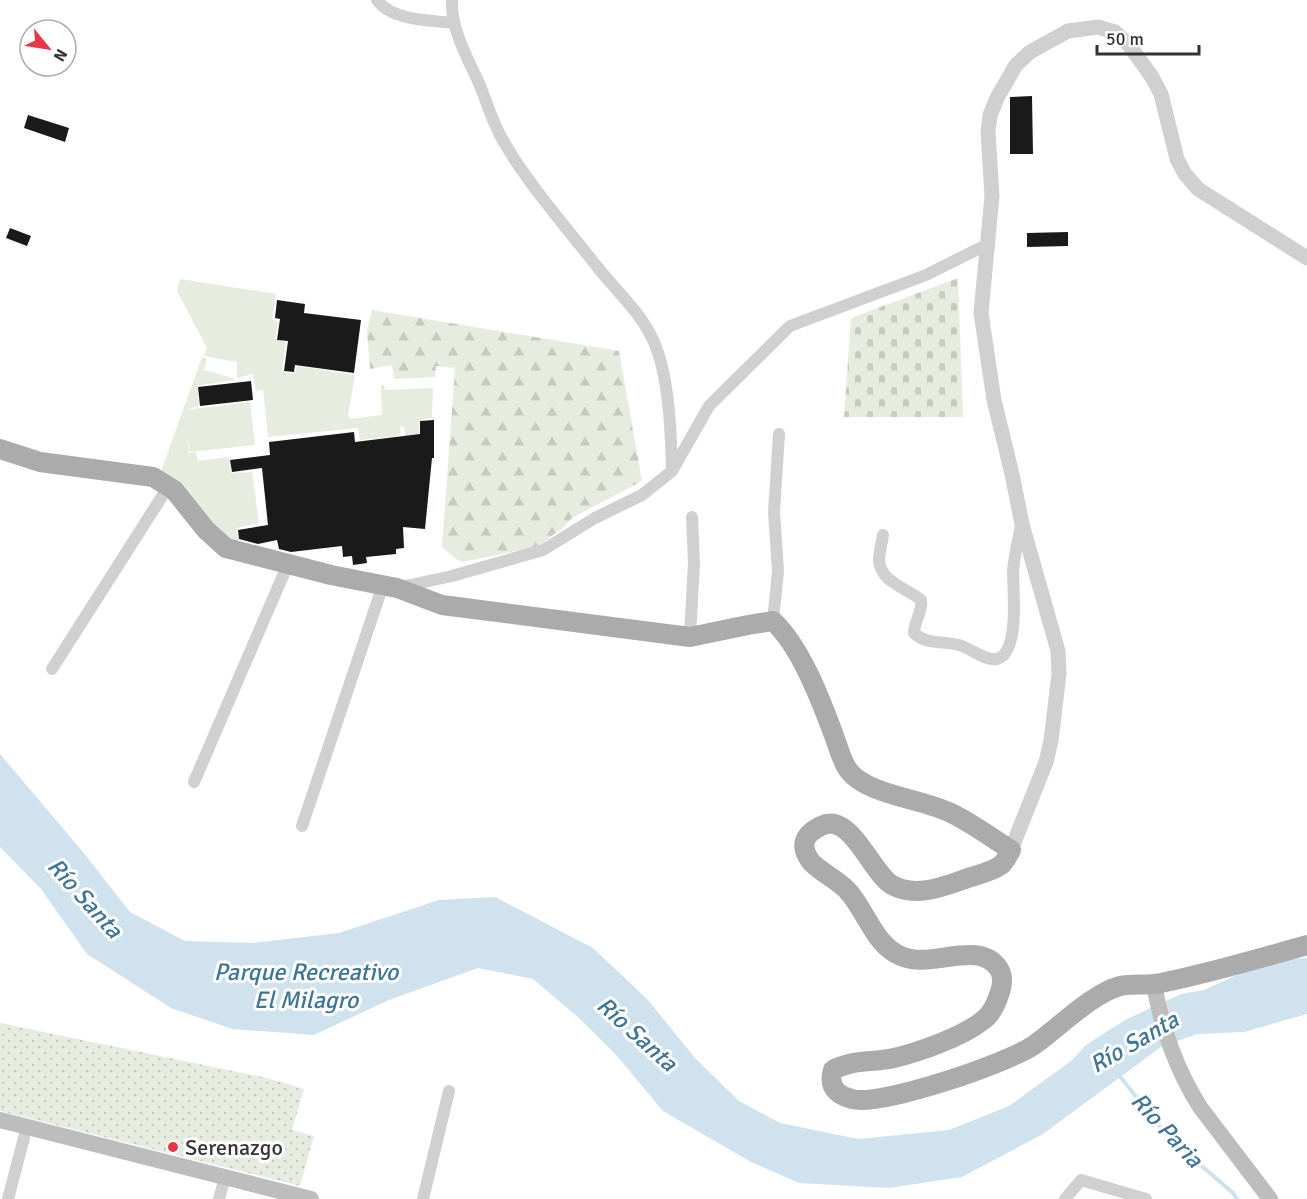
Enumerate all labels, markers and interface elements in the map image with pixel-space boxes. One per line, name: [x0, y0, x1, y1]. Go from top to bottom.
north arrow: [18, 18, 78, 78]
scale bar: [1097, 18, 1199, 56]
text: 50 m: [1106, 28, 1144, 50]
text: N: [49, 45, 72, 65]
water label: Río Santa: [41, 852, 129, 945]
water label: Parque Recreativo El Milagro: [214, 957, 400, 1015]
water label: Río Santa: [591, 990, 684, 1078]
water label: Río Santa: [1084, 1004, 1185, 1079]
water label: Río Paria: [1125, 1086, 1210, 1174]
place label: Serenazgo: [185, 1134, 283, 1161]
marker: Serenazgo: [166, 1140, 180, 1154]

